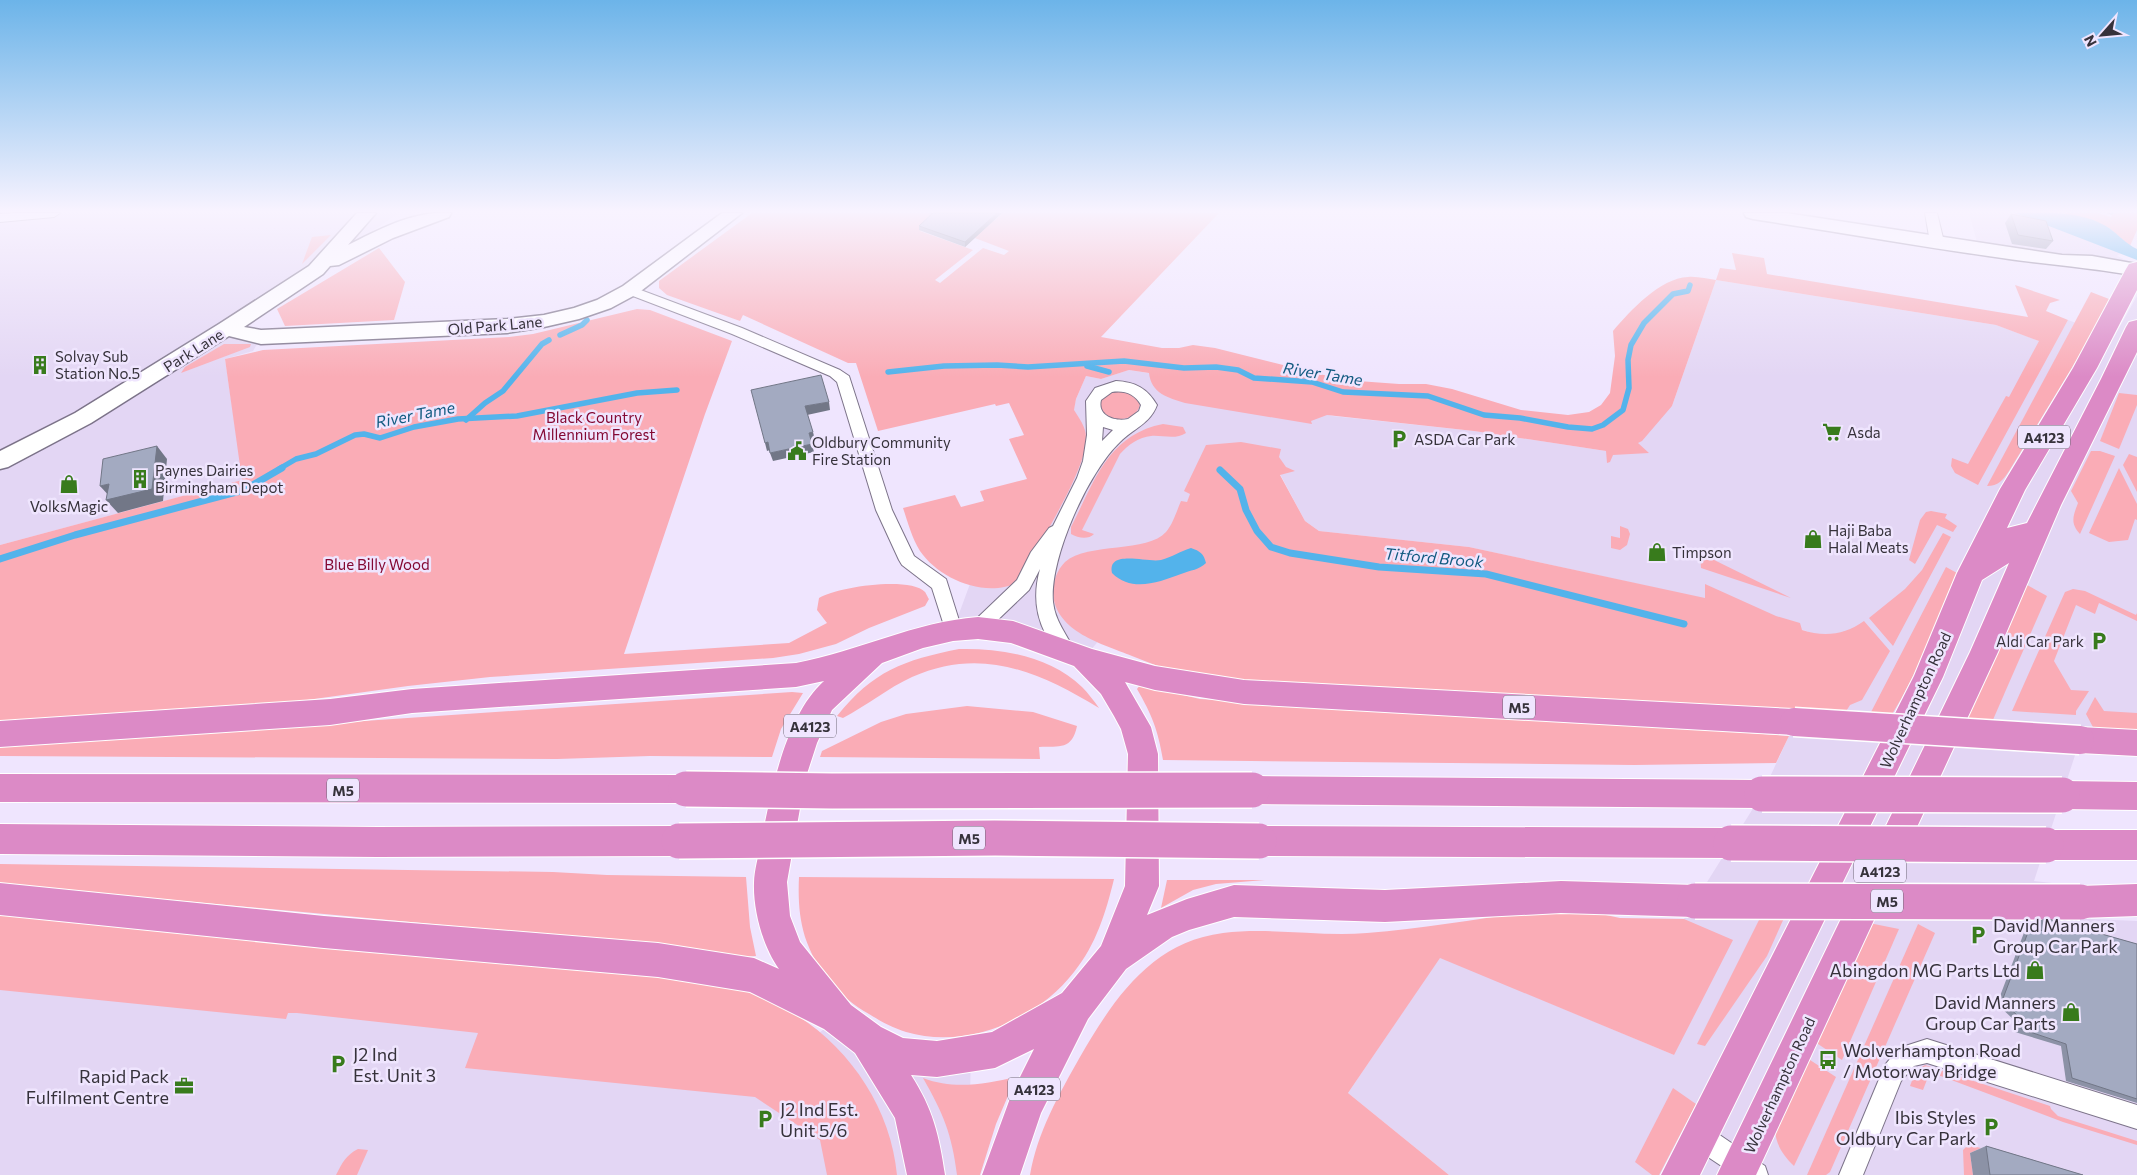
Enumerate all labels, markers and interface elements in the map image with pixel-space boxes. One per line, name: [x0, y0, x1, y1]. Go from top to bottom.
north arrow: [2077, 10, 2127, 60]
text: N: [2080, 33, 2100, 50]
street label: Old Park Lane: [447, 312, 543, 338]
street label: Park Lane: [160, 325, 226, 375]
place label: Solvay Sub Station No.5: [55, 347, 140, 382]
building icon: Solvay Sub Station No.5: [29, 354, 51, 376]
water label: River Tame: [1282, 357, 1365, 389]
water label: River Tame: [374, 397, 457, 431]
park label: Black Country Millennium Forest: [533, 408, 655, 443]
supermarket icon: Asda: [1821, 421, 1843, 443]
place label: Asda: [1847, 423, 1881, 441]
road number: A4123: [2018, 426, 2070, 448]
parking icon: ASDA Car Park: [1388, 428, 1410, 450]
place label: ASDA Car Park: [1414, 430, 1515, 448]
place label: Oldbury Community Fire Station: [812, 433, 951, 468]
public building icon: Oldbury Community Fire Station: [786, 440, 808, 462]
place label: Paynes Dairies Birmingham Depot: [155, 461, 283, 496]
building icon: Paynes Dairies Birmingham Depot: [129, 468, 151, 490]
shop icon: VolksMagic: [58, 473, 80, 495]
place label: VolksMagic: [30, 497, 108, 515]
place label: Haji Baba Halal Meats: [1828, 521, 1909, 556]
shop icon: Haji Baba Halal Meats: [1802, 528, 1824, 550]
shop icon: Timpson: [1646, 541, 1668, 563]
water label: Titford Brook: [1384, 543, 1484, 571]
place label: Timpson: [1672, 543, 1732, 561]
park label: Blue Billy Wood: [324, 555, 430, 573]
street label: Wolverhampton Road: [1876, 629, 1954, 771]
parking icon: Aldi Car Park: [2088, 630, 2110, 652]
place label: Aldi Car Park: [1996, 632, 2084, 650]
road number: M5: [1503, 696, 1535, 719]
road number: A4123: [784, 714, 836, 738]
road number: M5: [327, 778, 359, 802]
road number: M5: [953, 826, 985, 850]
road number: A4123: [1854, 859, 1906, 882]
road number: M5: [1871, 889, 1903, 912]
place label: David Manners Group Car Park: [1993, 914, 2118, 957]
parking icon: David Manners Group Car Park: [1967, 924, 1989, 946]
place label: Abingdon MG Parts Ltd: [1830, 959, 2020, 981]
shop icon: Abingdon MG Parts Ltd: [2024, 959, 2046, 981]
place label: David Manners Group Car Parts: [1925, 991, 2056, 1034]
shop icon: David Manners Group Car Parts: [2060, 1001, 2082, 1023]
street label: Wolverhampton Road: [1740, 1014, 1818, 1156]
place label: Wolverhampton Road / Motorway Bridge: [1843, 1039, 2021, 1082]
place label: J2 Ind Est. Unit 3: [353, 1043, 436, 1086]
bus stop icon: Wolverhampton Road / Motorway Bridge: [1817, 1049, 1839, 1071]
parking icon: J2 Ind Est. Unit 3: [327, 1053, 349, 1075]
place label: Rapid Pack Fulfilment Centre: [26, 1065, 169, 1108]
office icon: Rapid Pack Fulfilment Centre: [173, 1075, 195, 1097]
road number: A4123: [1008, 1078, 1060, 1100]
place label: J2 Ind Est. Unit 5/6: [780, 1098, 858, 1141]
place label: Ibis Styles Oldbury Car Park: [1836, 1106, 1976, 1149]
parking icon: J2 Ind Est. Unit 5/6: [754, 1108, 776, 1130]
parking icon: Ibis Styles Oldbury Car Park: [1980, 1116, 2002, 1138]

